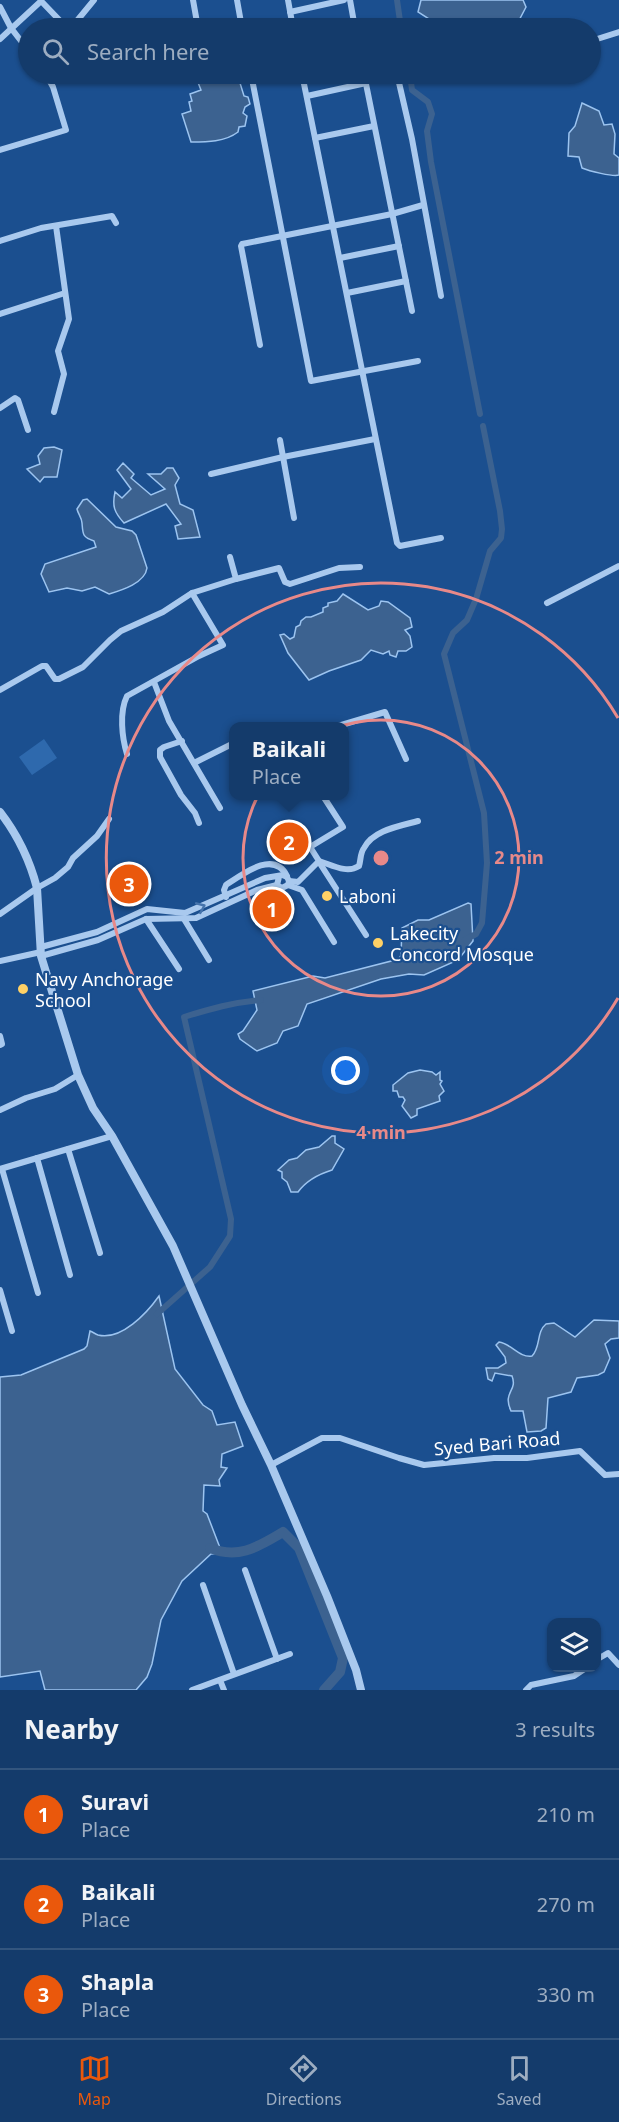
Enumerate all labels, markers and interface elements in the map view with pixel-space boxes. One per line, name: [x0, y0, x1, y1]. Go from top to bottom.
search box: [18, 18, 601, 84]
icon: search: [39, 35, 72, 68]
text: Search here: [87, 36, 209, 66]
popup: [229, 722, 349, 800]
text: Baikali: [252, 733, 326, 763]
text: Place: [252, 763, 301, 790]
pin: 2: [270, 820, 308, 864]
text: 2 min: [494, 845, 544, 869]
centre of rings: [371, 848, 391, 868]
pin: 3: [110, 862, 148, 906]
place label: Laboni: [339, 884, 396, 908]
pin: 1: [252, 886, 292, 932]
marker: Laboni: [320, 889, 334, 903]
one-way arrow: [194, 902, 205, 914]
place label: Lakecity Concord Mosque: [390, 921, 534, 966]
marker: Lakecity Concord Mosque: [371, 936, 385, 950]
place label: Navy Anchorage School: [35, 967, 173, 1012]
marker: Navy Anchorage School: [16, 982, 30, 996]
your location: [331, 1056, 360, 1085]
text: 4 min: [356, 1120, 406, 1144]
street label: Syed Bari Road: [433, 1426, 561, 1460]
map controls: [547, 1618, 601, 1672]
button: layers: [547, 1618, 601, 1672]
text: Nearby: [24, 1711, 119, 1747]
text: 3 results: [515, 1716, 595, 1743]
text: Suravi: [81, 1786, 149, 1816]
text: 1: [38, 1801, 49, 1828]
text: 210 m: [537, 1801, 595, 1828]
text: Place: [81, 1816, 130, 1843]
text: Baikali: [81, 1876, 155, 1906]
text: 2: [38, 1891, 49, 1918]
text: 270 m: [537, 1891, 595, 1918]
text: Place: [81, 1906, 130, 1933]
text: Shapla: [81, 1966, 154, 1996]
text: 3: [38, 1981, 49, 2008]
text: 330 m: [537, 1981, 595, 2008]
text: Place: [81, 1996, 130, 2023]
tab: Map: [77, 2052, 111, 2110]
tab: Directions: [266, 2052, 342, 2110]
tab: Saved: [497, 2052, 541, 2110]

